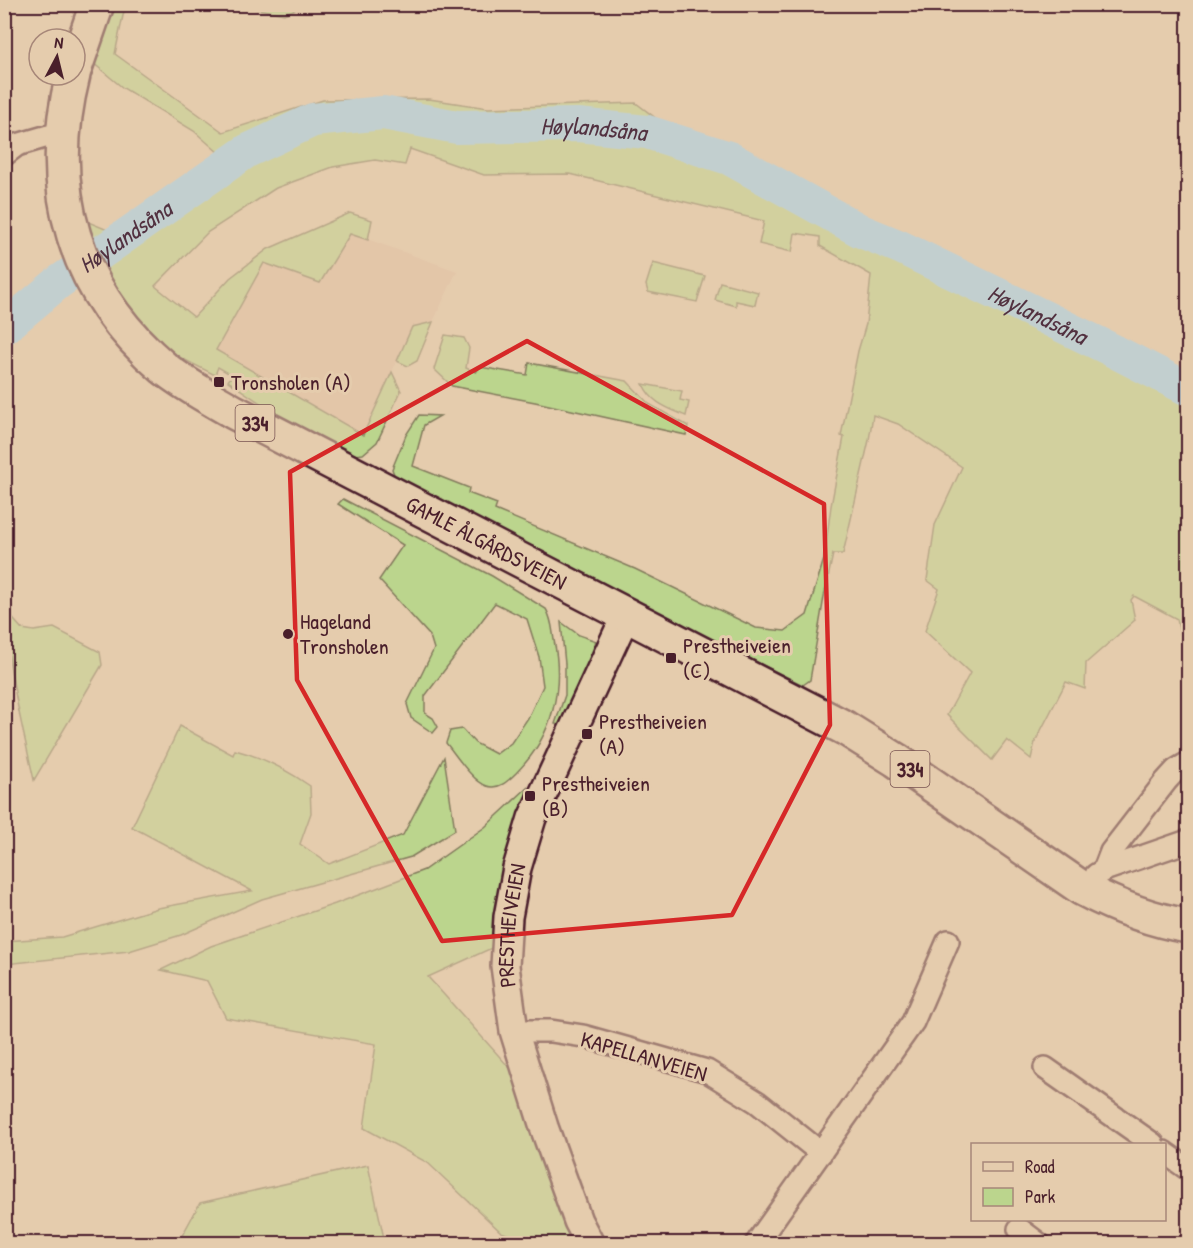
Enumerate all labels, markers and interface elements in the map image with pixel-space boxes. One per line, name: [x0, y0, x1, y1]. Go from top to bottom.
north arrow: [27, 27, 87, 87]
text: N: [53, 31, 65, 54]
water label: Høylandsåna: [540, 109, 651, 148]
water label: Høylandsåna: [72, 191, 180, 280]
water label: Høylandsåna: [983, 276, 1095, 353]
place label: Tronsholen (A): [231, 367, 351, 397]
marker: Tronsholen (A): [212, 375, 226, 389]
road number: 334: [236, 405, 274, 441]
street label: GAMLE ÅLGÅRDSVEIEN: [401, 489, 572, 597]
place label: Hageland Tronsholen: [300, 606, 389, 661]
marker: Hageland Tronsholen: [281, 627, 295, 641]
place label: Prestheiveien (C): [683, 630, 791, 685]
marker: Prestheiveien (C): [664, 651, 678, 665]
place label: Prestheiveien (A): [599, 706, 707, 761]
marker: Prestheiveien (A): [580, 727, 594, 741]
road number: 334: [890, 751, 930, 787]
place label: Prestheiveien (B): [542, 768, 650, 823]
marker: Prestheiveien (B): [523, 789, 537, 803]
street label: PRESTHEIVEIEN: [490, 861, 533, 989]
street label: KAPELLANVEIEN: [577, 1024, 711, 1088]
legend: [971, 1143, 1166, 1221]
text: Road: [1025, 1154, 1055, 1179]
text: Park: [1025, 1184, 1056, 1209]

